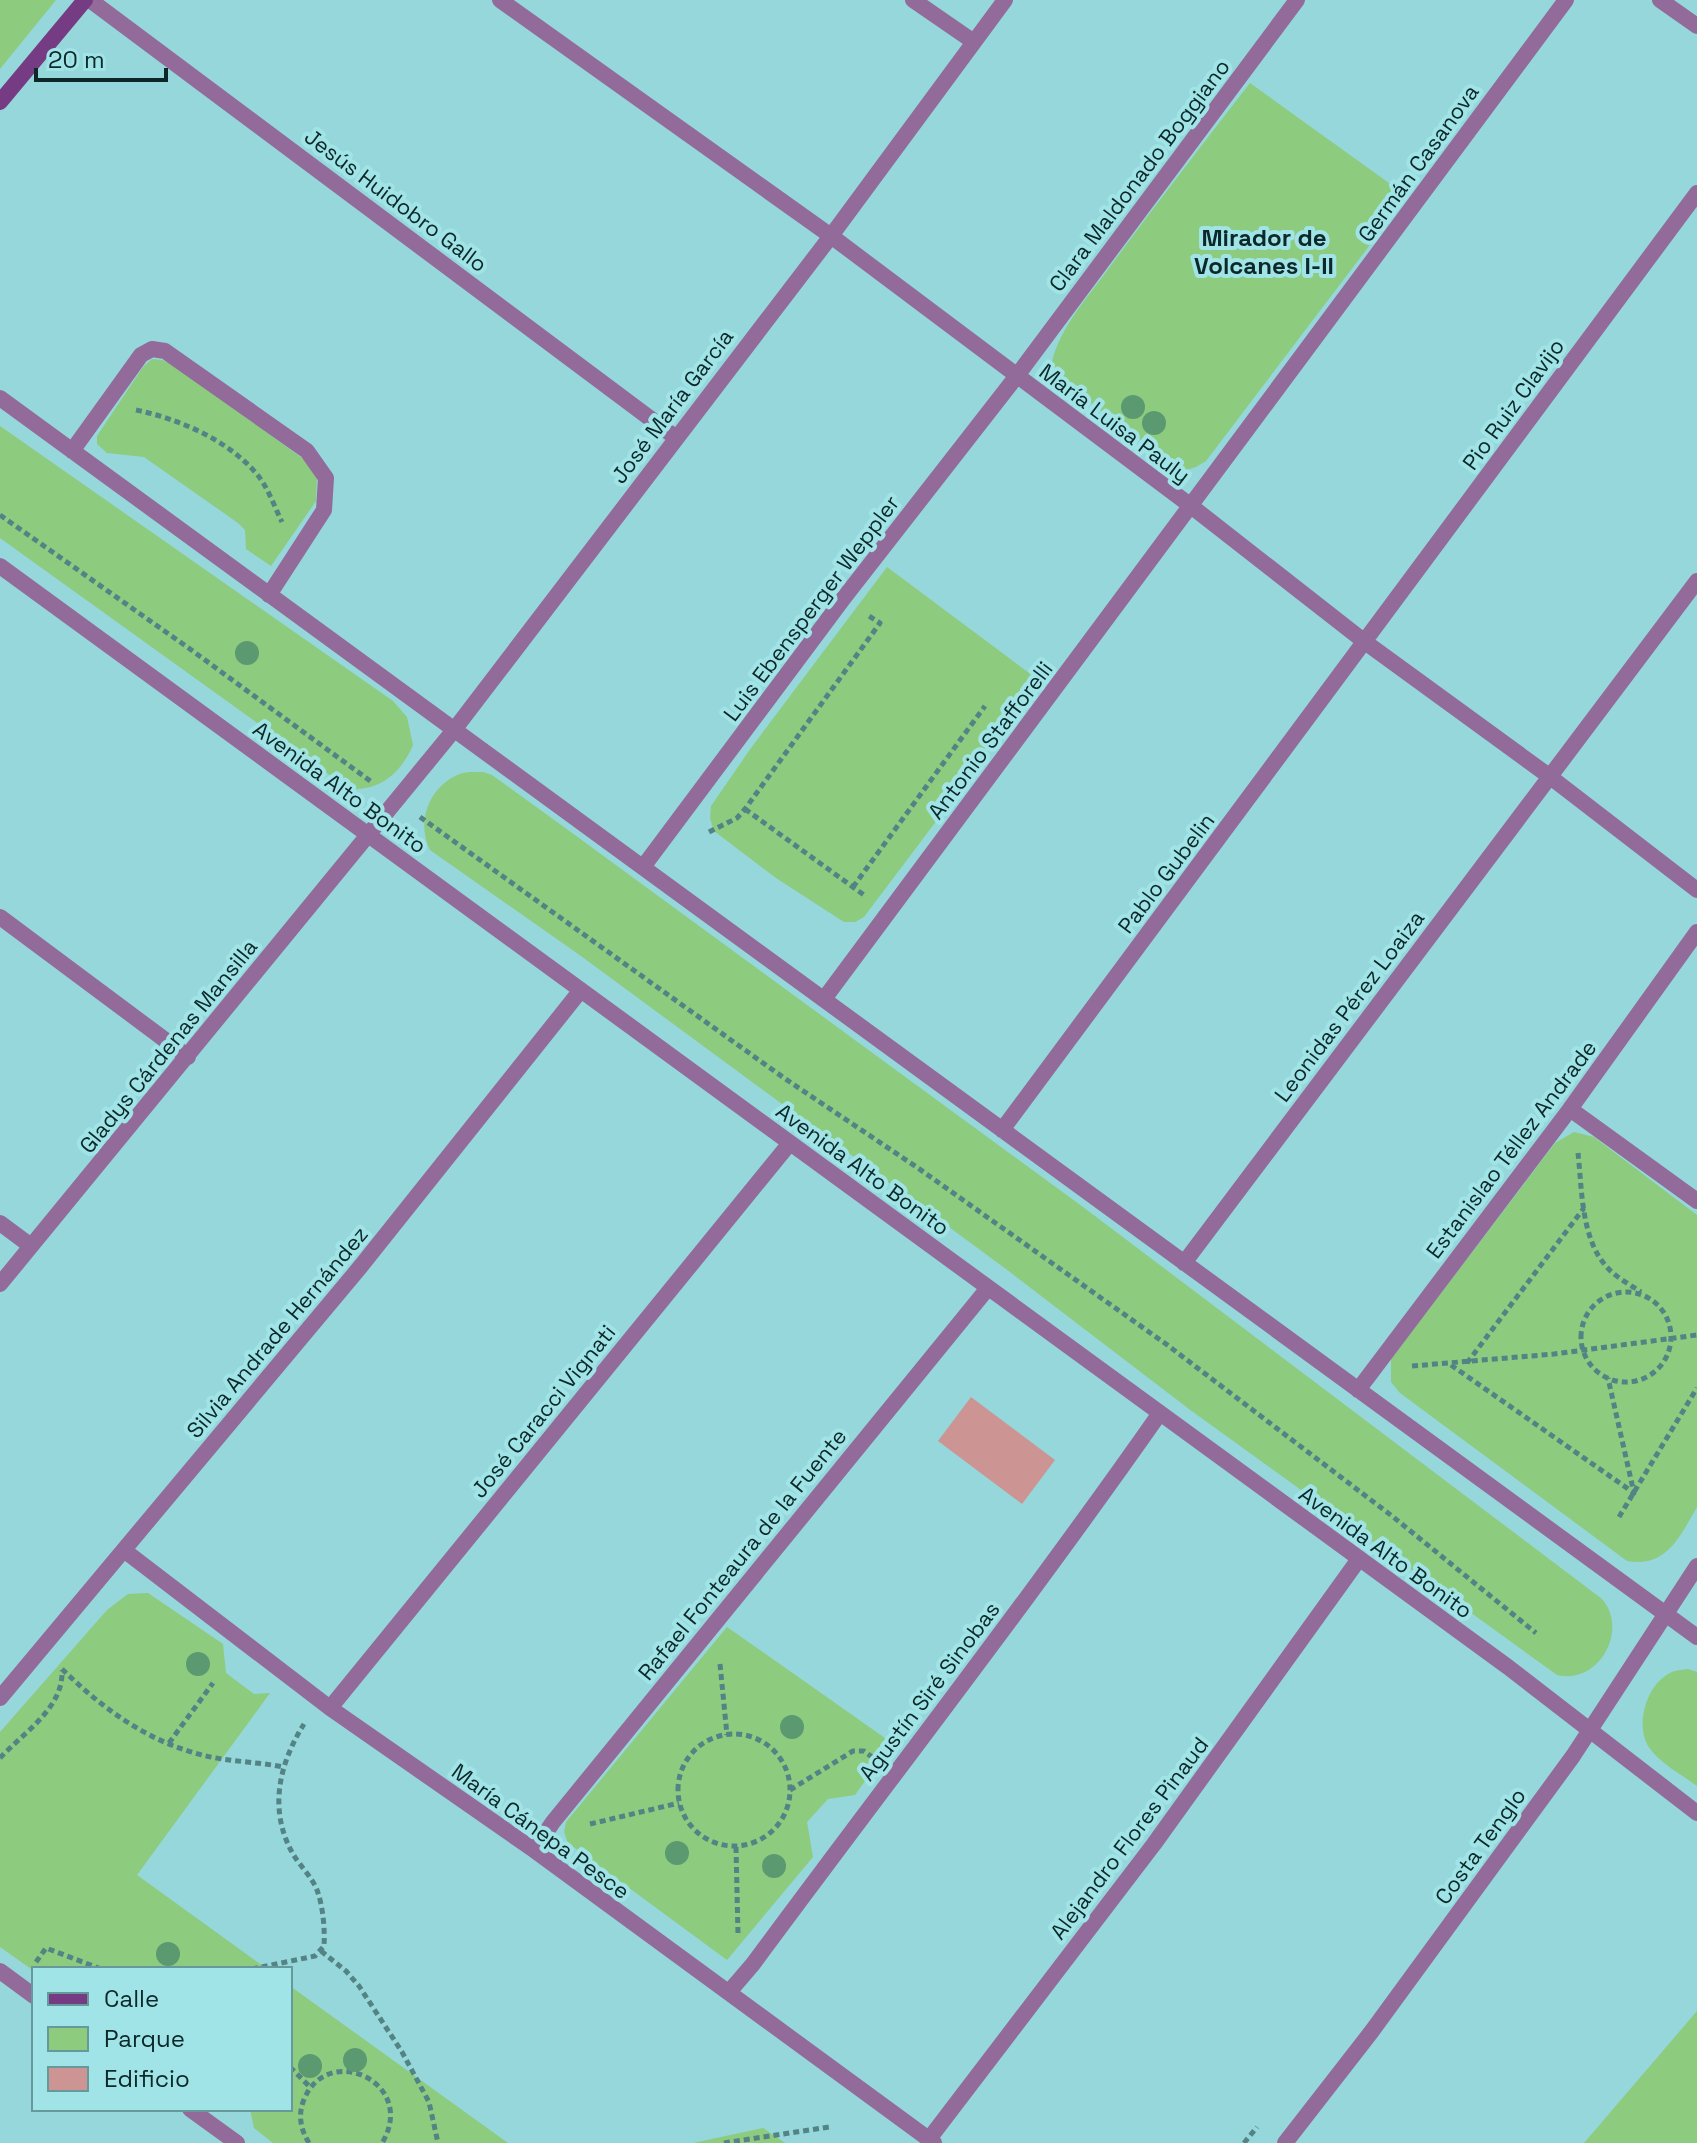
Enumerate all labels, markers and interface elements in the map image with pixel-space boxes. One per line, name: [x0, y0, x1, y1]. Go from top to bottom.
scale bar: [36, 32, 166, 82]
text: 20 m: [48, 44, 105, 75]
street label: Clara Maldonado Boggiano: [1042, 53, 1236, 297]
street label: Germán Casanova: [1351, 78, 1485, 247]
street label: Jesús Huidobro Gallo: [299, 122, 493, 278]
district label: Mirador de Volcanes I-II: [1194, 222, 1334, 281]
street label: José María García: [605, 323, 739, 489]
street label: Pio Ruiz Clavijo: [1456, 333, 1570, 475]
street label: María Luisa Pauly: [1034, 357, 1196, 489]
street label: Luis Ebensperger Weppler: [717, 489, 905, 727]
street label: Antonio Stafforelli: [921, 655, 1059, 825]
street label: Avenida Alto Bonito: [248, 715, 432, 859]
street label: Pablo Gubelin: [1112, 807, 1220, 939]
street label: Leonidas Pérez Loaiza: [1268, 904, 1430, 1107]
street label: Gladys Cárdenas Mansilla: [73, 933, 263, 1159]
street label: Estanislao Téllez Andrade: [1420, 1034, 1602, 1264]
street label: Avenida Alto Bonito: [771, 1097, 955, 1241]
street label: Silvia Andrade Hernández: [180, 1220, 374, 1444]
street label: José Caracci Vignati: [465, 1319, 621, 1503]
street label: Rafael Fonteaura de la Fuente: [632, 1422, 852, 1686]
street label: Avenida Alto Bonito: [1294, 1480, 1478, 1624]
street label: Agustín Siré Sinobas: [852, 1596, 1006, 1786]
street label: Alejandro Flores Pinaud: [1044, 1731, 1214, 1945]
street label: María Cánepa Pesce: [447, 1757, 635, 1905]
street label: Costa Tenglo: [1428, 1782, 1532, 1910]
legend: [32, 1967, 292, 2111]
text: Calle: [104, 1983, 159, 2014]
text: Parque: [104, 2023, 185, 2054]
text: Edificio: [104, 2063, 190, 2094]

